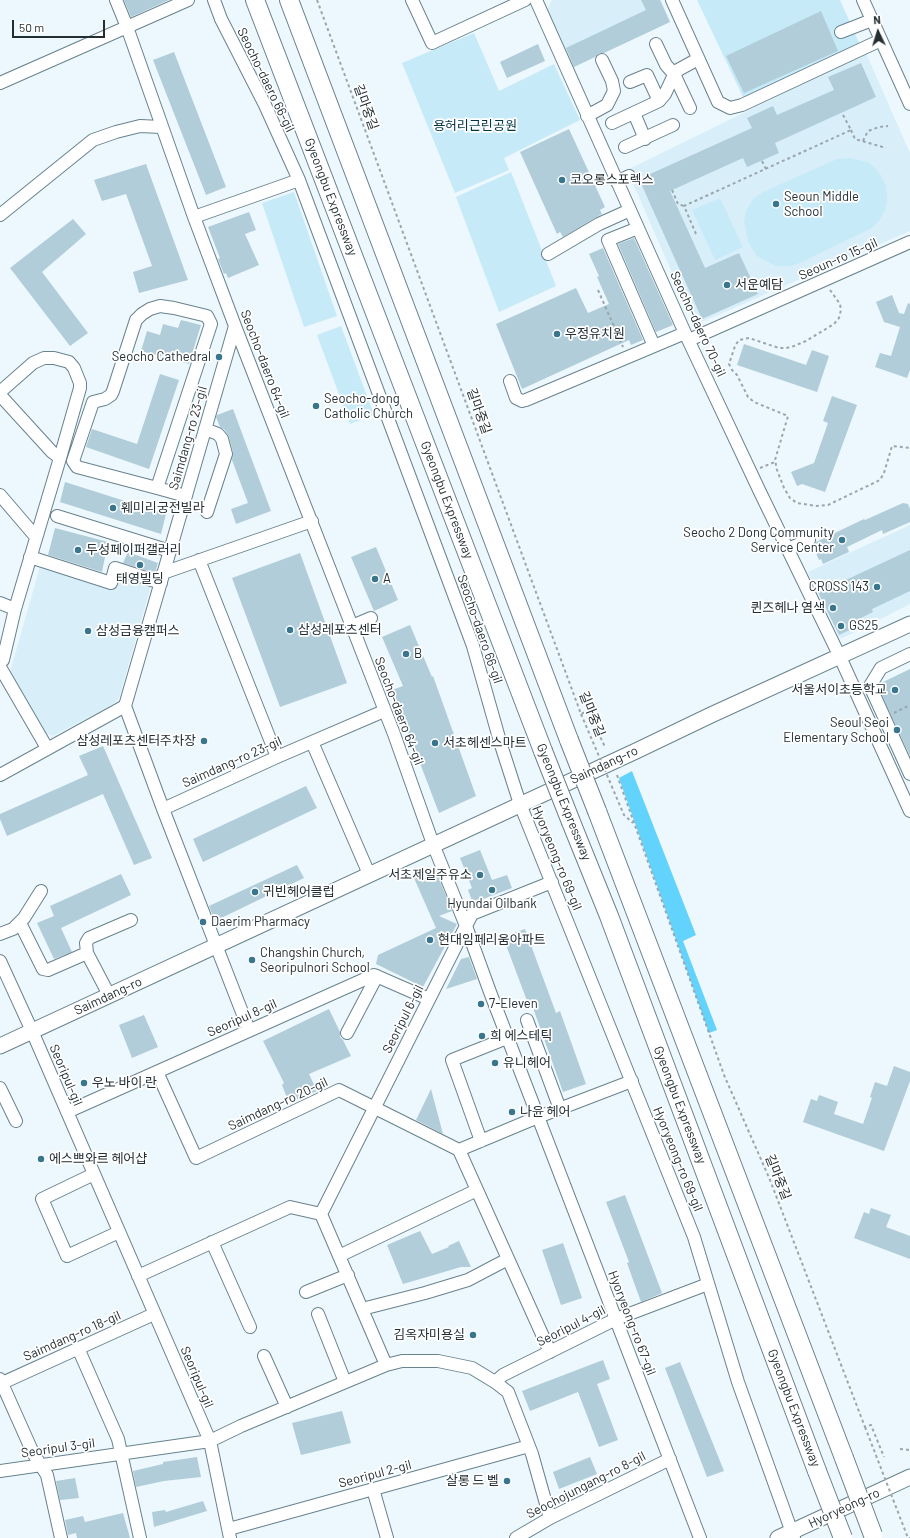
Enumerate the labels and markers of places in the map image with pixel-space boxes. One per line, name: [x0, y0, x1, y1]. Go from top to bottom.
place label: 코오롱스포렉스: [570, 172, 654, 188]
marker: 코오롱스포렉스: [557, 175, 567, 185]
place label: Seoun Middle School: [784, 189, 859, 220]
marker: Seoun Middle School: [771, 199, 781, 209]
place label: 서운예담: [735, 277, 783, 293]
marker: 서운예담: [722, 280, 732, 290]
place label: 우정유치원: [565, 326, 625, 342]
marker: 우정유치원: [552, 329, 562, 339]
place label: Seocho Cathedral: [112, 349, 211, 365]
marker: Seocho Cathedral: [214, 352, 224, 362]
place label: Seocho-dong Catholic Church: [324, 391, 413, 422]
marker: Seocho-dong Catholic Church: [311, 401, 321, 411]
place label: 훼미리궁전빌라: [121, 500, 205, 516]
marker: 훼미리궁전빌라: [108, 503, 118, 513]
place label: Seocho 2 Dong Community Service Center: [683, 525, 834, 556]
marker: Seocho 2 Dong Community Service Center: [837, 535, 847, 545]
place label: 두성페이퍼갤러리: [86, 542, 182, 558]
marker: 두성페이퍼갤러리: [73, 545, 83, 555]
marker: 태영빌딩: [135, 560, 145, 570]
place label: 태영빌딩: [116, 571, 164, 587]
place label: A: [383, 571, 391, 587]
marker: A: [370, 574, 380, 584]
place label: CROSS 143: [809, 579, 869, 595]
marker: CROSS 143: [872, 582, 882, 592]
place label: 퀸즈헤나 염색: [751, 600, 825, 616]
marker: 퀸즈헤나 염색: [828, 603, 838, 613]
place label: GS25: [849, 618, 878, 634]
marker: GS25: [836, 621, 846, 631]
place label: 삼성레포츠센터: [298, 622, 382, 638]
place label: 삼성금융캠퍼스: [96, 623, 180, 639]
marker: 삼성레포츠센터: [285, 625, 295, 635]
marker: 삼성금융캠퍼스: [83, 626, 93, 636]
place label: B: [414, 646, 422, 662]
marker: B: [401, 649, 411, 659]
place label: 서울서이초등학교: [791, 682, 887, 698]
marker: 서울서이초등학교: [890, 685, 900, 695]
place label: Seoul Seoi Elementary School: [783, 715, 889, 746]
marker: Seoul Seoi Elementary School: [892, 725, 902, 735]
place label: 삼성레포츠센터주차장: [76, 733, 196, 749]
place label: 서초헤센스마트: [443, 735, 527, 751]
marker: 삼성레포츠센터주차장: [199, 736, 209, 746]
marker: 서초헤센스마트: [430, 738, 440, 748]
place label: 서초제일주유소: [388, 867, 472, 883]
marker: 서초제일주유소: [475, 870, 485, 880]
place label: 귀빈헤어클럽: [263, 884, 335, 900]
marker: Hyundai Oilbank: [487, 885, 497, 895]
marker: 귀빈헤어클럽: [250, 887, 260, 897]
place label: Hyundai Oilbank: [447, 896, 537, 912]
place label: Daerim Pharmacy: [211, 914, 310, 930]
marker: Daerim Pharmacy: [198, 917, 208, 927]
place label: 현대임페리움아파트: [438, 932, 546, 948]
marker: 현대임페리움아파트: [425, 935, 435, 945]
place label: Changshin Church, Seoripulnori School: [260, 945, 370, 976]
marker: Changshin Church, Seoripulnori School: [247, 955, 257, 965]
place label: 7-Eleven: [489, 996, 538, 1012]
marker: 7-Eleven: [476, 999, 486, 1009]
place label: 희 에스테틱: [490, 1028, 552, 1044]
marker: 희 에스테틱: [477, 1031, 487, 1041]
place label: 유니헤어: [503, 1055, 551, 1071]
marker: 유니헤어: [490, 1058, 500, 1068]
place label: 우노 바이 란: [92, 1075, 157, 1091]
marker: 우노 바이 란: [79, 1078, 89, 1088]
place label: 나윤 헤어: [520, 1104, 570, 1120]
marker: 나윤 헤어: [507, 1107, 517, 1117]
place label: 에스쁘와르 헤어샵: [49, 1151, 147, 1167]
marker: 에스쁘와르 헤어샵: [36, 1154, 46, 1164]
place label: 김옥자미용실: [393, 1327, 465, 1343]
marker: 김옥자미용실: [468, 1330, 478, 1340]
place label: 살롱 드 벨: [446, 1473, 499, 1489]
marker: 살롱 드 벨: [502, 1476, 512, 1486]

